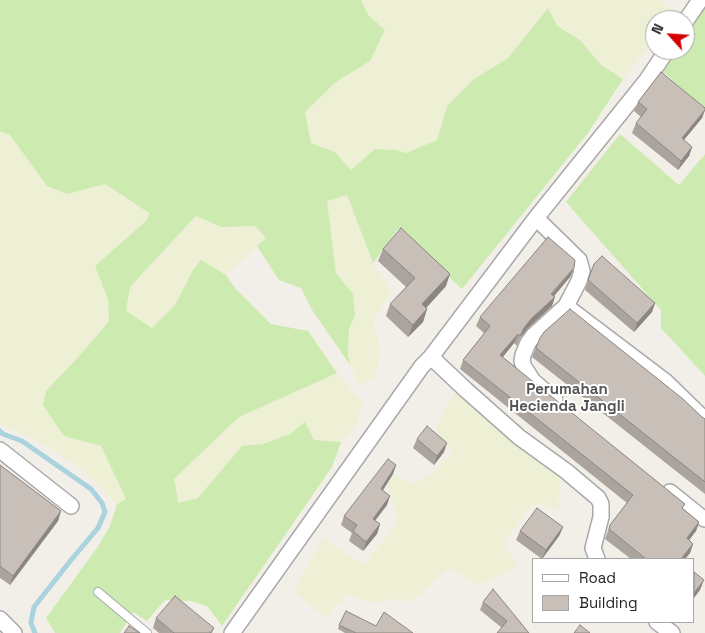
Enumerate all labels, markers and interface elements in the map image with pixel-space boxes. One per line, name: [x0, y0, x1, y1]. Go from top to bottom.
north arrow: [645, 10, 695, 60]
text: N: [647, 21, 668, 37]
district label: Perumahan Hecienda Jangli: [509, 381, 625, 416]
legend: [532, 558, 695, 623]
text: Road: [579, 568, 616, 587]
text: Building: [579, 593, 638, 612]

